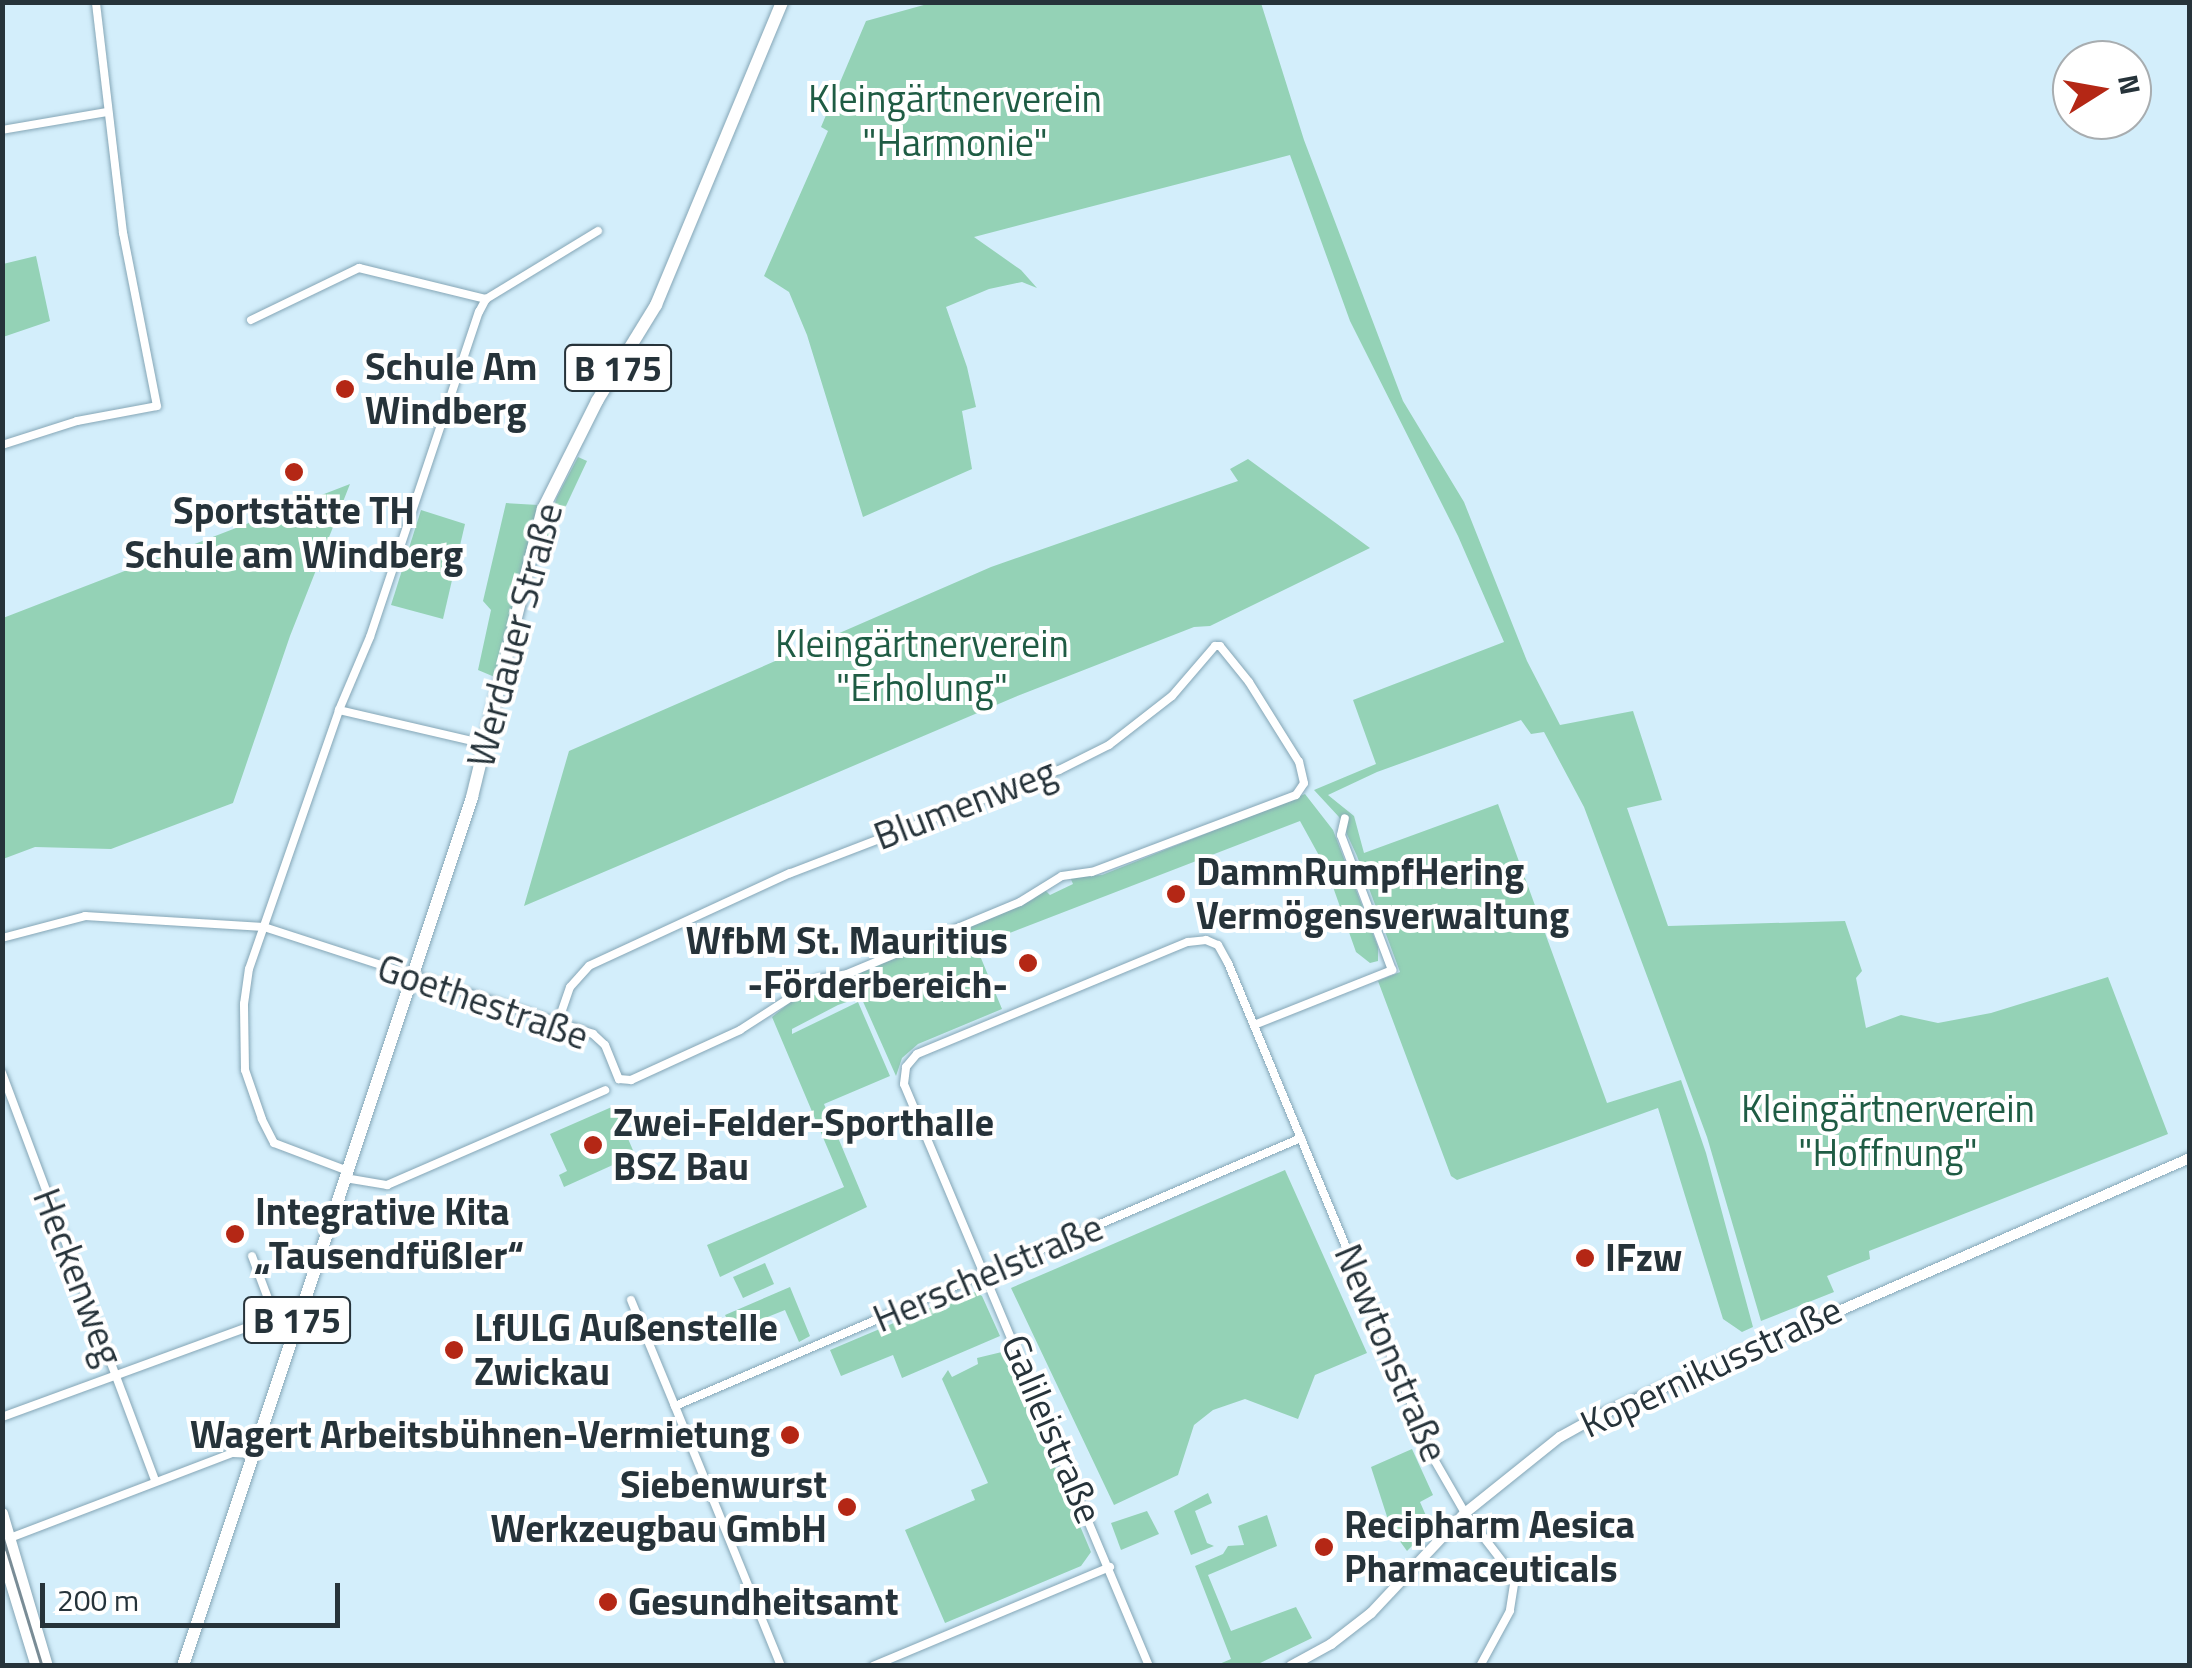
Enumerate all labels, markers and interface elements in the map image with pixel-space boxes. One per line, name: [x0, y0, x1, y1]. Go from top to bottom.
north arrow: [2052, 40, 2152, 140]
text: N: [2107, 71, 2153, 98]
park label: Kleingärtnerverein "Harmonie": [808, 76, 1102, 165]
road number: B 175: [563, 338, 673, 398]
place label: Schule Am Windberg: [365, 344, 537, 434]
marker: Schule Am Windberg: [334, 378, 356, 400]
marker: Sportstätte TH Schule am Windberg: [283, 461, 305, 483]
place label: Sportstätte TH Schule am Windberg: [125, 488, 463, 578]
street label: Werdauer Straße: [458, 498, 572, 772]
park label: Kleingärtnerverein "Erholung": [775, 621, 1069, 711]
street label: Blumenweg: [868, 748, 1062, 860]
place label: DammRumpfHering Vermögensverwaltung: [1196, 849, 1569, 938]
marker: DammRumpfHering Vermögensverwaltung: [1165, 883, 1187, 905]
place label: WfbM St. Mauritius -Förderbereich-: [686, 918, 1008, 1008]
street label: Goethestraße: [372, 945, 594, 1059]
marker: WfbM St. Mauritius -Förderbereich-: [1017, 952, 1039, 974]
park label: Kleingärtnerverein "Hoffnung": [1741, 1086, 2035, 1176]
place label: Zwei-Felder-Sporthalle BSZ Bau: [613, 1100, 994, 1190]
marker: Zwei-Felder-Sporthalle BSZ Bau: [582, 1134, 604, 1156]
street label: Heckenweg: [23, 1182, 133, 1372]
place label: Integrative Kita „Tausendfüßler“: [255, 1189, 524, 1278]
street label: Herschelstraße: [867, 1204, 1109, 1342]
marker: Integrative Kita „Tausendfüßler“: [224, 1223, 246, 1245]
place label: IFzw: [1605, 1235, 1682, 1281]
street label: Newtonstraße: [1325, 1238, 1457, 1468]
marker: IFzw: [1574, 1247, 1596, 1269]
street label: Kopernikusstraße: [1573, 1287, 1849, 1447]
road number: B 175: [242, 1290, 352, 1350]
place label: LfULG Außenstelle Zwickau: [474, 1305, 778, 1395]
street label: Galileistraße: [992, 1328, 1112, 1530]
marker: LfULG Außenstelle Zwickau: [443, 1339, 465, 1361]
place label: Wagert Arbeitsbühnen-Vermietung: [190, 1412, 770, 1458]
marker: Wagert Arbeitsbühnen-Vermietung: [779, 1424, 801, 1446]
place label: Siebenwurst Werkzeugbau GmbH: [491, 1462, 827, 1552]
marker: Siebenwurst Werkzeugbau GmbH: [836, 1496, 858, 1518]
place label: Recipharm Aesica Pharmaceuticals: [1344, 1502, 1635, 1592]
marker: Recipharm Aesica Pharmaceuticals: [1313, 1536, 1335, 1558]
scale bar: [45, 1563, 345, 1625]
text: 200 m: [57, 1577, 139, 1623]
place label: Gesundheitsamt: [628, 1579, 899, 1625]
marker: Gesundheitsamt: [597, 1591, 619, 1613]

